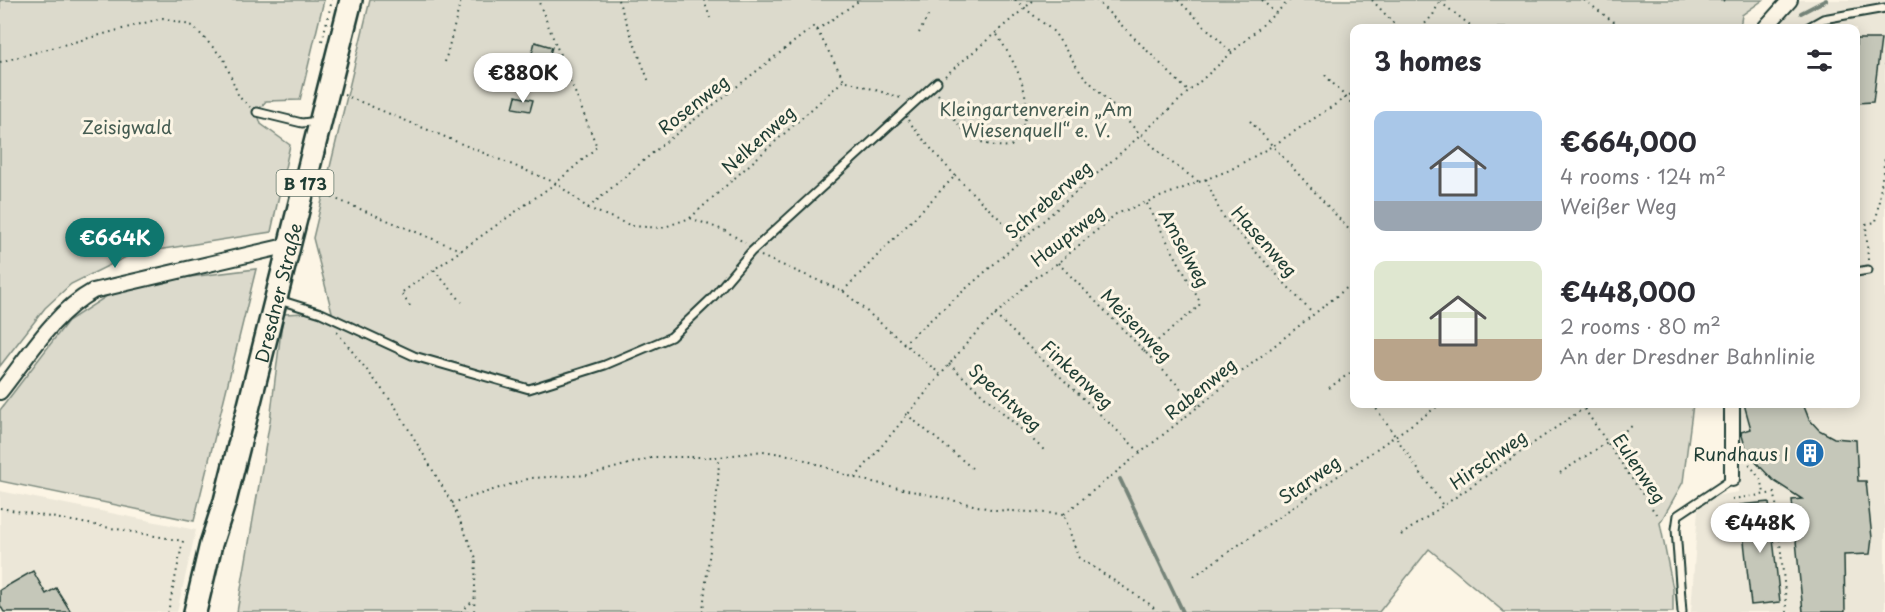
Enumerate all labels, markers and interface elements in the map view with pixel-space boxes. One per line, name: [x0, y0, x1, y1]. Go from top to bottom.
text: 3 homes: [1374, 41, 1481, 80]
icon: filters: [1803, 44, 1836, 77]
pin: €880K: [481, 53, 565, 104]
text: €880K: [488, 57, 558, 87]
street label: Rosenweg: [652, 68, 734, 140]
park label: Kleingartenverein „Am Wiesenquell“ e. V.: [939, 95, 1133, 143]
street label: Nelkenweg: [715, 98, 801, 180]
park label: Zeisigwald: [82, 113, 172, 140]
text: €664,000: [1560, 122, 1697, 161]
icon: home: [1422, 135, 1494, 207]
street label: Schreberweg: [998, 153, 1098, 245]
text: 4 rooms · 124 m²: [1560, 161, 1726, 191]
road number: B 173: [276, 170, 334, 196]
text: Weißer Weg: [1560, 191, 1677, 221]
street label: Hauptweg: [1024, 197, 1110, 273]
street label: Hasenweg: [1226, 199, 1304, 283]
street label: Amselweg: [1153, 204, 1217, 292]
pin: €664K: [73, 218, 157, 269]
street label: Dresdner Straße: [247, 220, 308, 365]
text: €664K: [79, 222, 151, 252]
text: €448,000: [1560, 272, 1696, 311]
street label: Meisenweg: [1095, 282, 1179, 368]
icon: home: [1422, 285, 1494, 357]
text: 2 rooms · 80 m²: [1560, 311, 1721, 341]
street label: Finkenweg: [1036, 333, 1120, 415]
text: An der Dresdner Bahnlinie: [1560, 341, 1815, 371]
street label: Rabenweg: [1158, 350, 1242, 426]
street label: Spechtweg: [963, 357, 1049, 437]
street label: Hirschweg: [1444, 422, 1532, 496]
street label: Eulenweg: [1607, 428, 1673, 508]
building icon: Rundhaus I: [1794, 437, 1826, 469]
place label: Rundhaus I: [1693, 440, 1789, 467]
street label: Starweg: [1273, 448, 1345, 510]
pin: €448K: [1718, 503, 1802, 554]
text: €448K: [1725, 507, 1795, 537]

